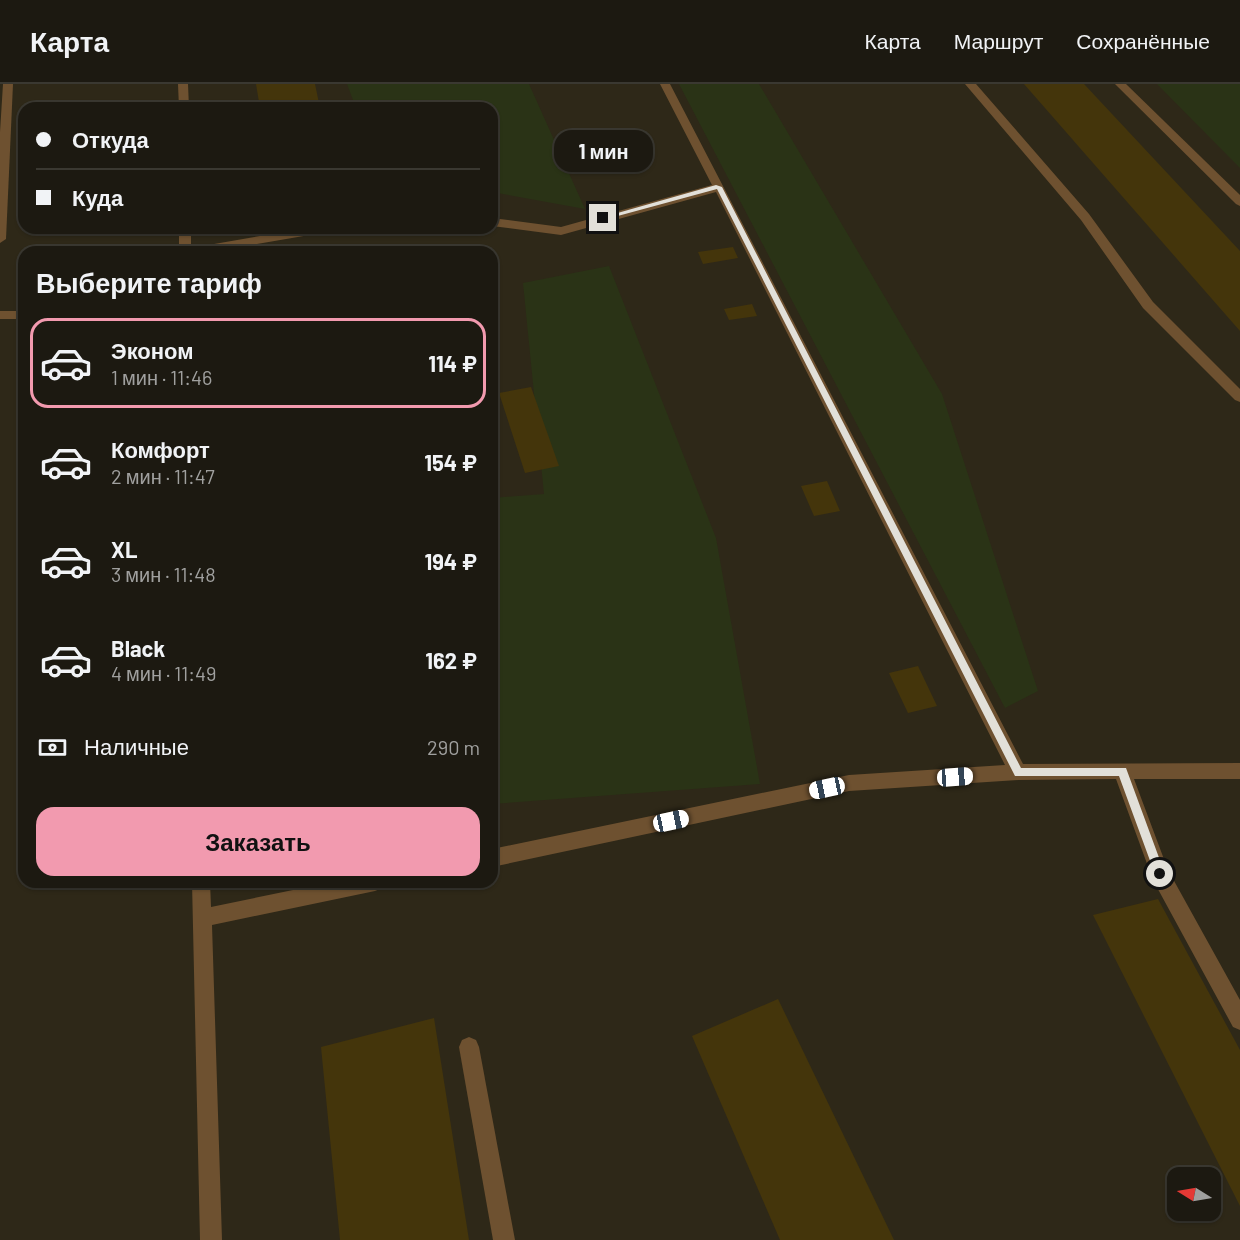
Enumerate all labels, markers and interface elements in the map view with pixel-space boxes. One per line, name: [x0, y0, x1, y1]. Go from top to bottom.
text: Карта: [30, 24, 109, 58]
text: Карта: [865, 28, 921, 53]
text: Маршрут: [954, 28, 1043, 53]
text: Сохранённые: [1076, 28, 1210, 53]
text: Откуда: [72, 126, 149, 152]
callout: 1 мин: [554, 131, 652, 173]
text: 1 мин: [578, 139, 629, 163]
text: Куда: [72, 184, 123, 210]
route end: [589, 204, 616, 231]
text: Выберите тариф: [36, 266, 262, 298]
icon: car: [39, 336, 93, 390]
text: Эконом: [111, 337, 194, 363]
text: 114 ₽: [428, 350, 477, 376]
text: 1 мин · 11:46: [111, 365, 212, 389]
icon: car: [39, 435, 93, 489]
text: Комфорт: [111, 436, 210, 462]
text: 154 ₽: [424, 449, 477, 475]
text: 2 мин · 11:47: [111, 464, 215, 488]
icon: car: [39, 534, 93, 588]
text: XL: [111, 536, 137, 562]
text: 194 ₽: [424, 548, 477, 574]
text: 3 мин · 11:48: [111, 562, 216, 586]
icon: car: [39, 633, 93, 687]
text: Black: [111, 635, 165, 661]
text: 162 ₽: [425, 647, 477, 673]
text: 4 мин · 11:49: [111, 661, 216, 685]
icon: cash: [36, 731, 69, 764]
text: Наличные: [84, 733, 189, 759]
text: 290 m: [427, 735, 480, 759]
car: [936, 767, 974, 787]
car: [808, 775, 846, 801]
button: Заказать: [36, 807, 480, 876]
car: [652, 808, 690, 834]
route start: [1146, 860, 1173, 887]
north arrow: [1167, 1167, 1221, 1221]
map controls: [1167, 1167, 1221, 1221]

